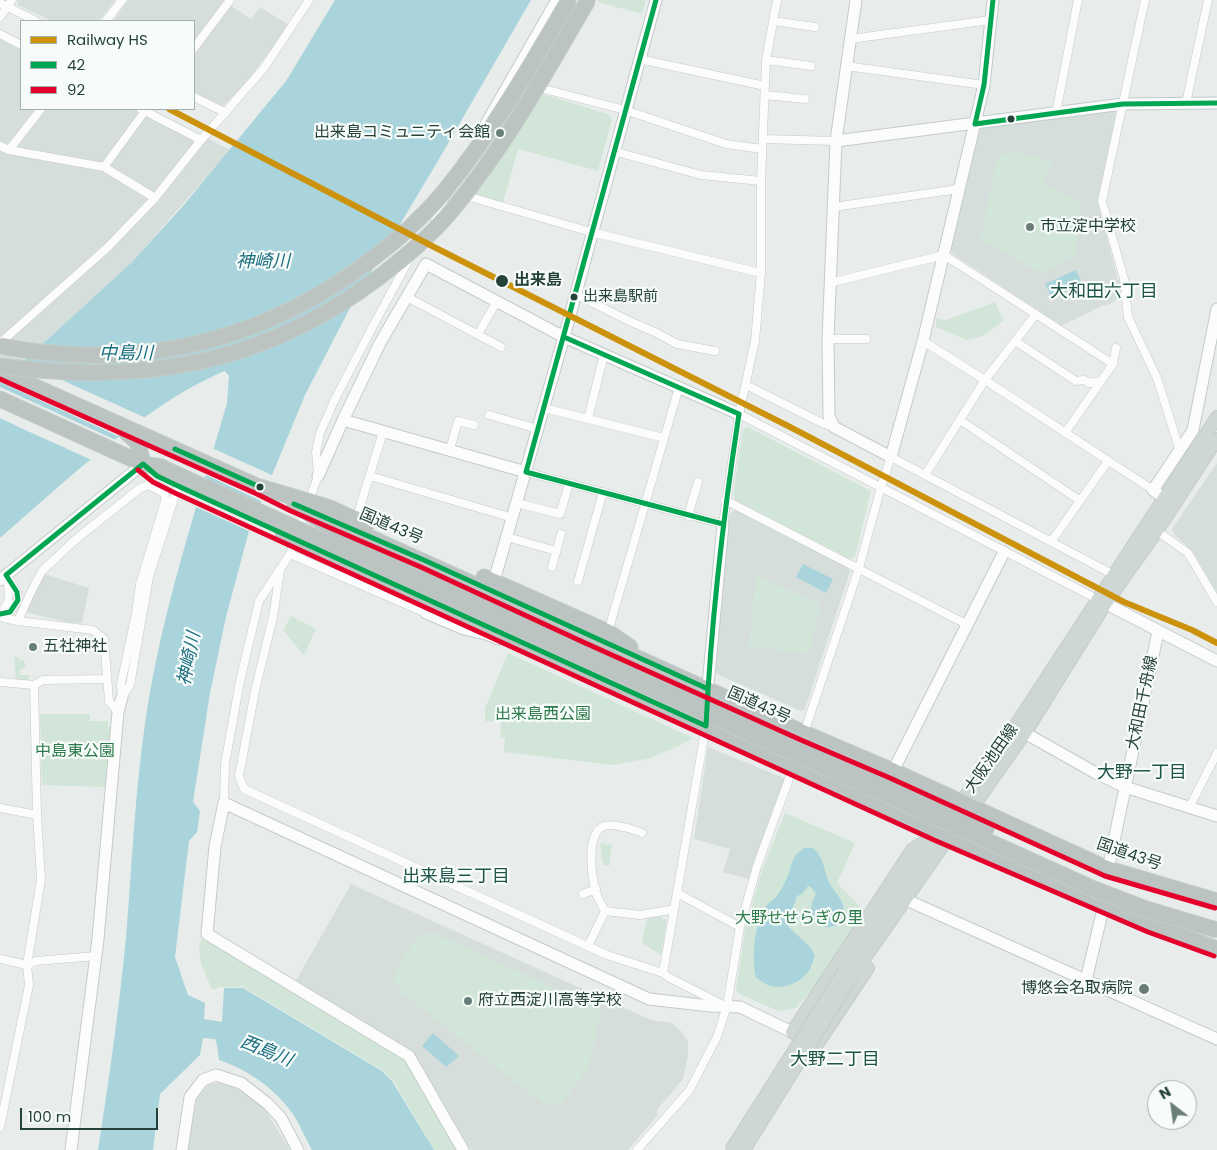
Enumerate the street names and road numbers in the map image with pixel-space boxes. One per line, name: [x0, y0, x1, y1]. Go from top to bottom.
street label: 国道43号: [356, 505, 426, 549]
street label: 大和田千舟線: [1124, 654, 1162, 752]
street label: 国道43号: [724, 684, 794, 728]
street label: 大阪池田線: [961, 721, 1023, 797]
street label: 国道43号: [1094, 835, 1164, 875]

